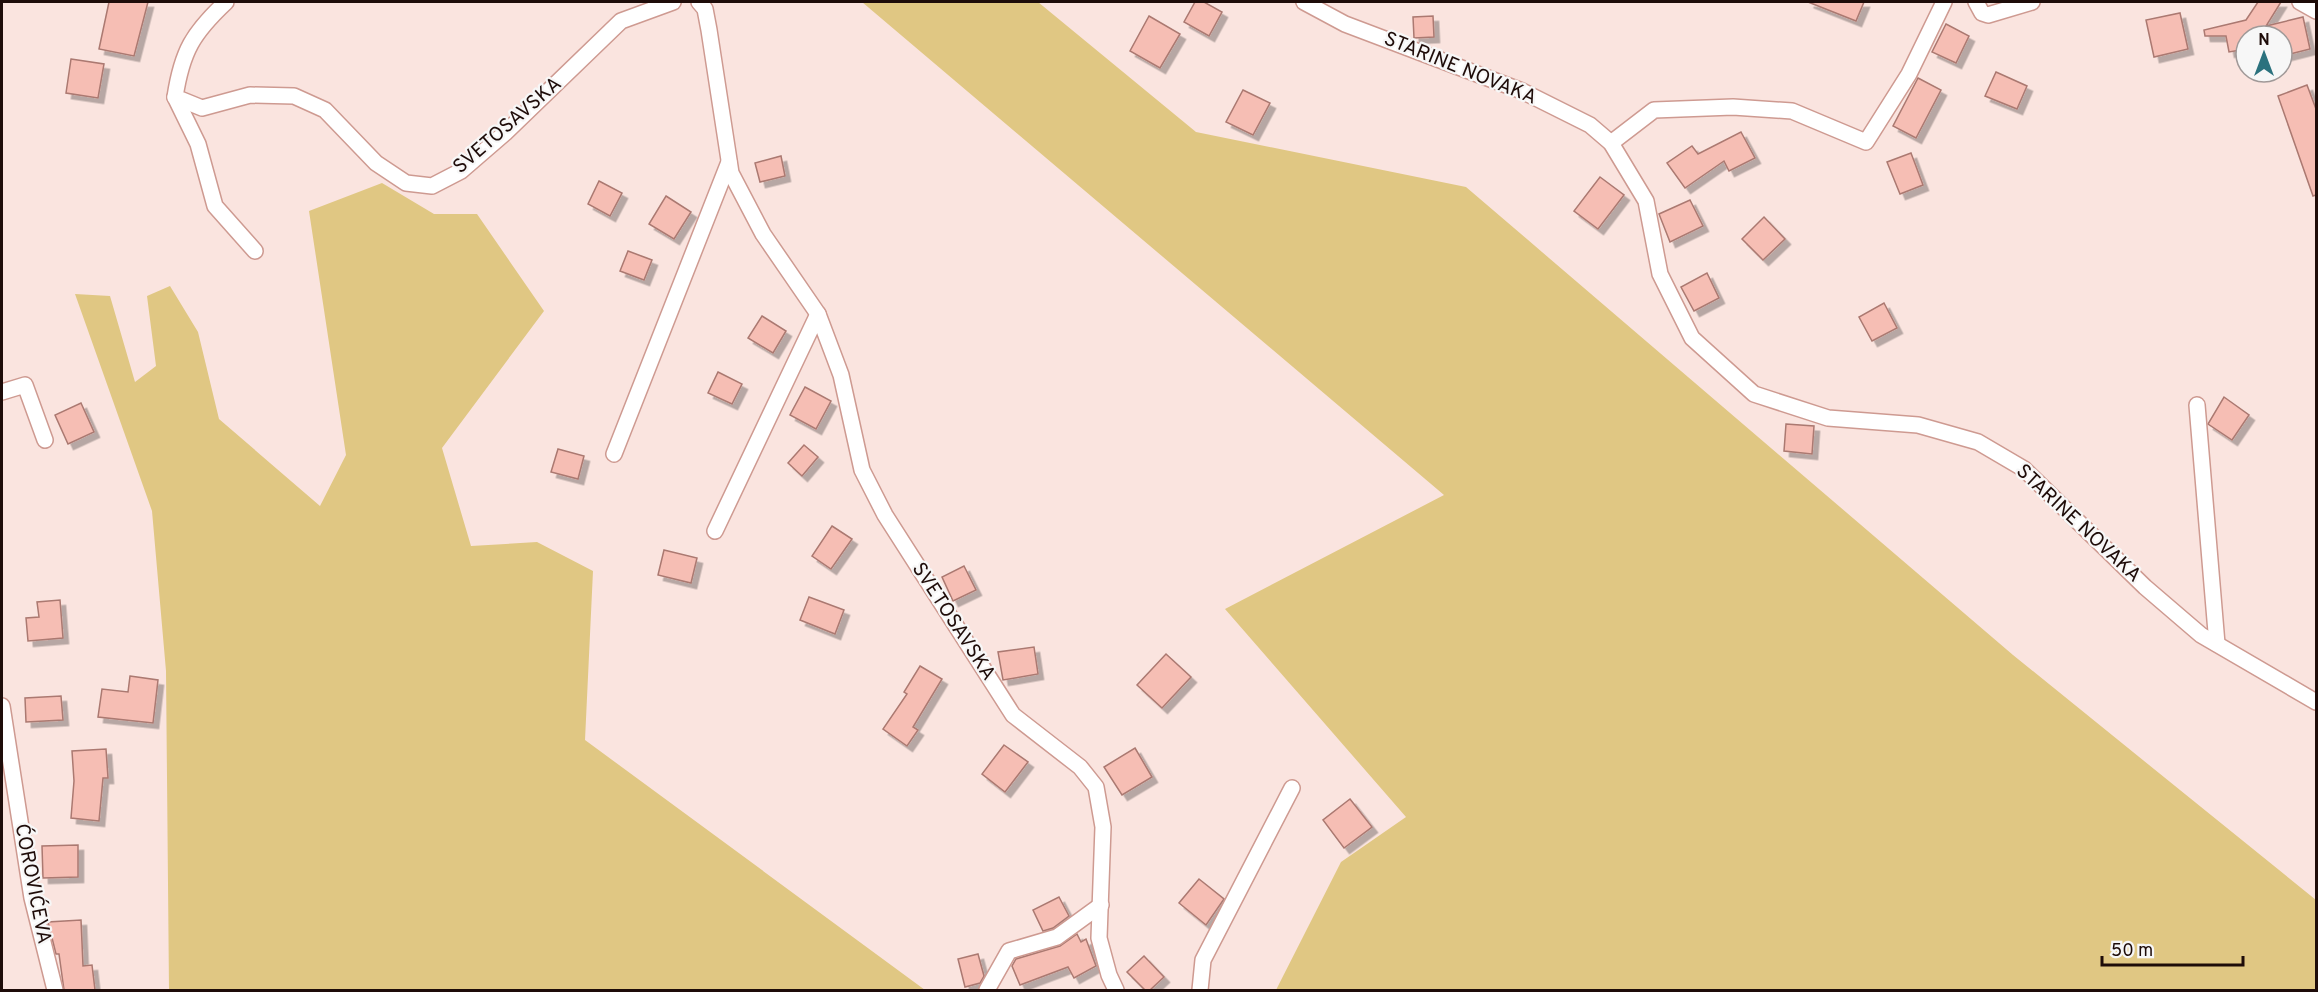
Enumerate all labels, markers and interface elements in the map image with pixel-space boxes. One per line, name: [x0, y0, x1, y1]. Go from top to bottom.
north arrow: [2234, 24, 2294, 84]
street label: STARINE NOVAKA: [1380, 27, 1540, 111]
text: N: [2258, 31, 2270, 51]
street label: SVETOSAVSKA: [448, 72, 568, 180]
street label: STARINE NOVAKA: [2010, 459, 2146, 589]
street label: SVETOSAVSKA: [905, 558, 1001, 686]
street label: ĆOROVIĆEVA: [8, 821, 58, 946]
scale bar: [2102, 929, 2243, 967]
text: 50 m: [2111, 940, 2153, 963]

